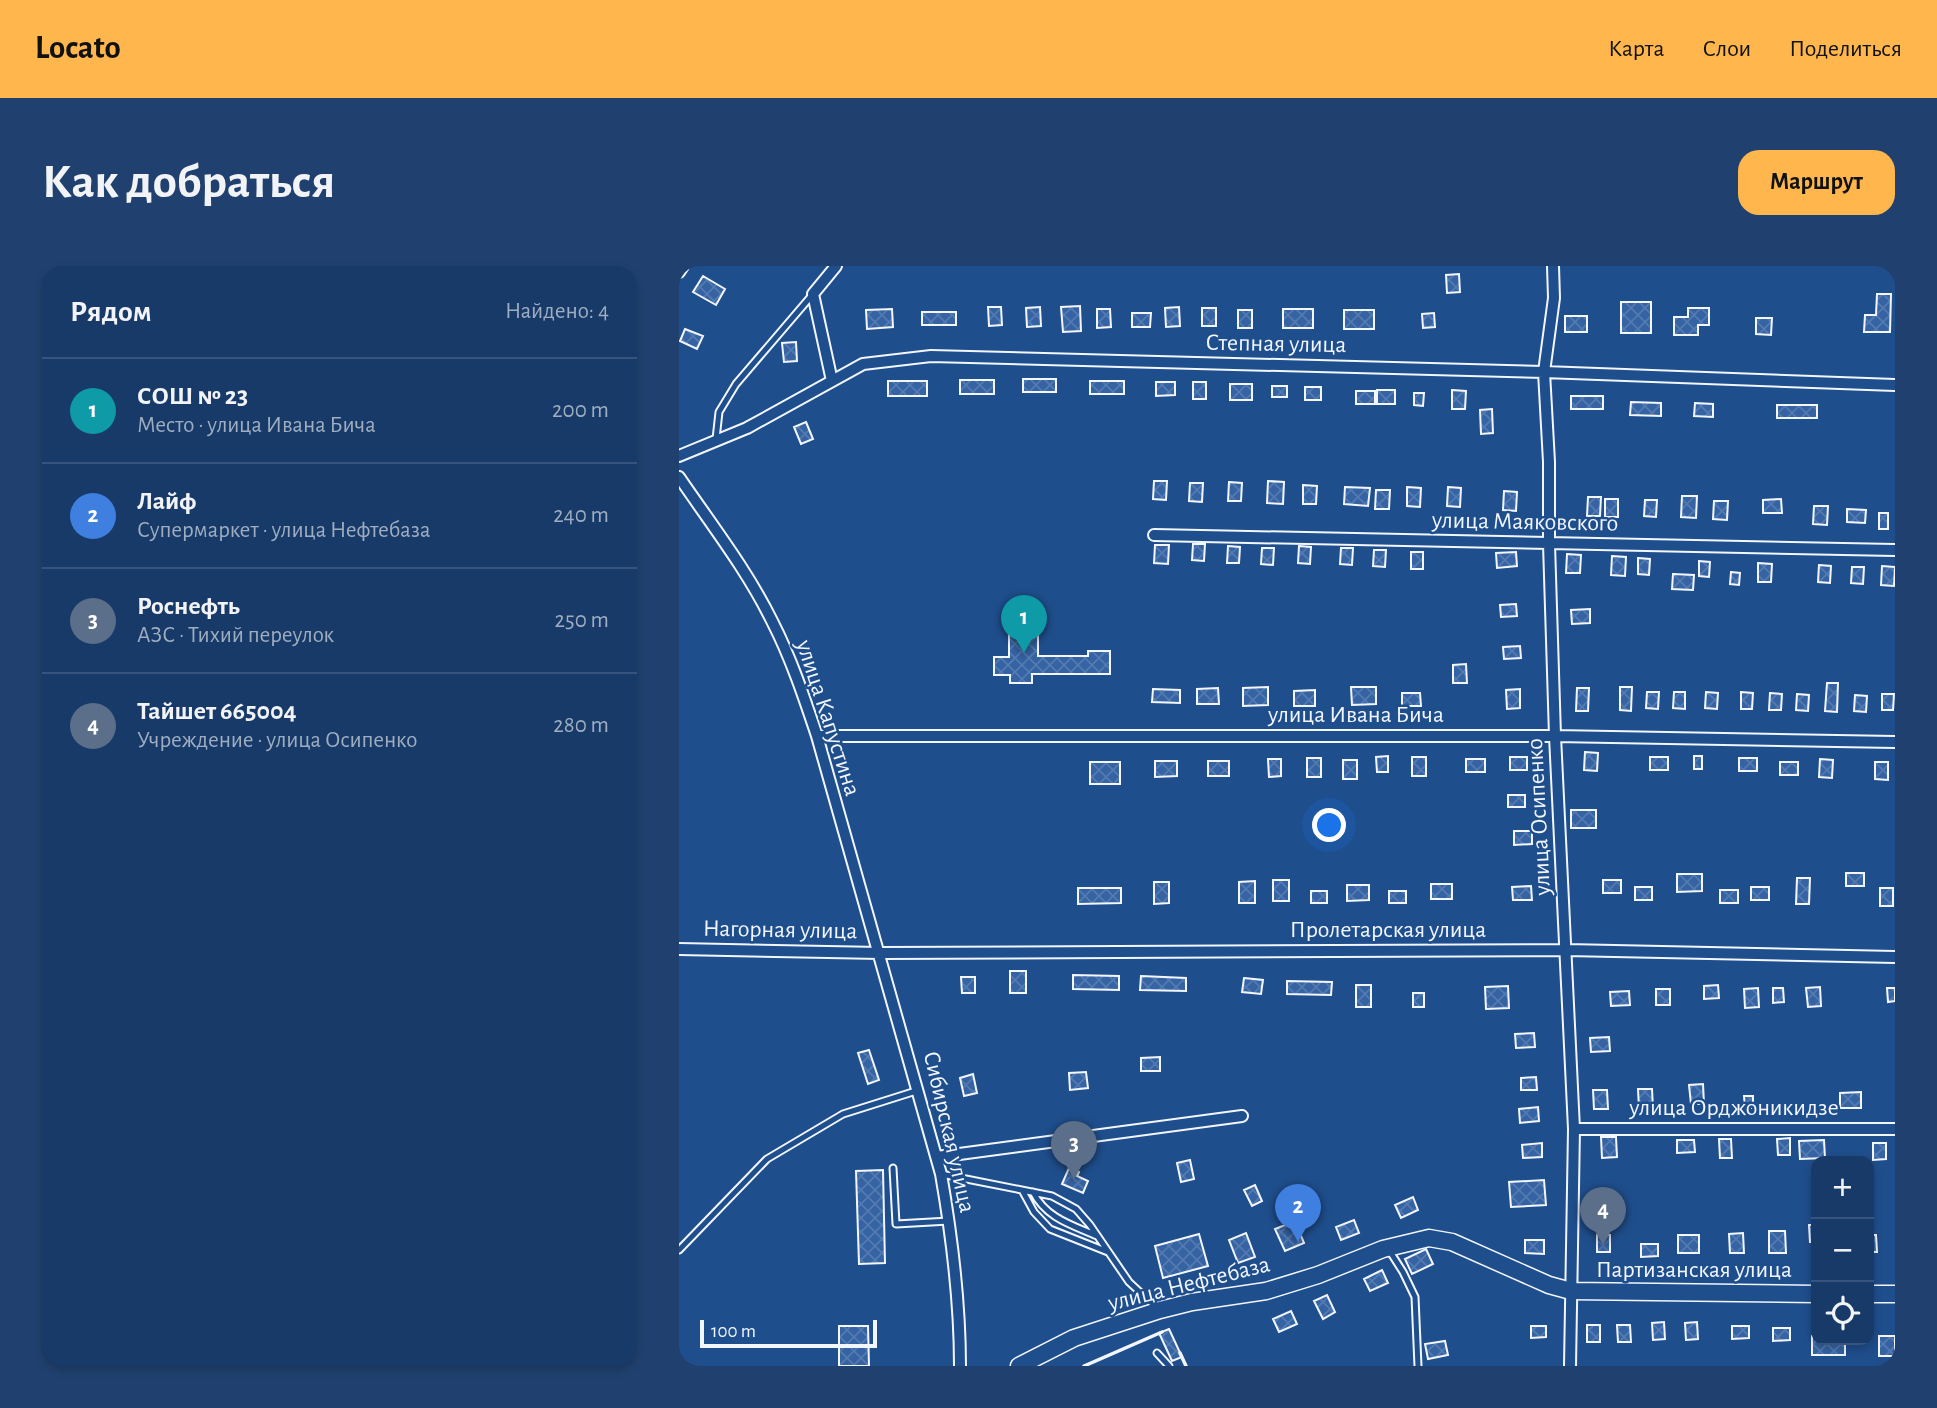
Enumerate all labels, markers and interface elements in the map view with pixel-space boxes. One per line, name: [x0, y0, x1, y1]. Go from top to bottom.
text: Locato: [35, 32, 121, 65]
text: Карта: [1608, 37, 1664, 61]
text: Слои: [1702, 37, 1751, 61]
text: Поделиться: [1789, 37, 1902, 61]
button: Маршрут: [1738, 150, 1895, 215]
text: Как добраться: [42, 158, 335, 207]
text: Рядом: [70, 297, 152, 327]
text: Найдено: 4: [505, 300, 609, 323]
street label: Степная улица: [1206, 331, 1347, 357]
text: СОШ № 23: [137, 383, 248, 409]
text: 1: [89, 399, 97, 422]
text: 200 m: [552, 399, 609, 422]
text: Место · улица Ивана Бича: [137, 414, 376, 437]
text: Лайф: [137, 488, 196, 514]
text: 2: [88, 504, 98, 527]
text: 240 m: [553, 504, 609, 527]
street label: улица Маяковского: [1431, 508, 1618, 536]
text: Супермаркет · улица Нефтебаза: [137, 519, 430, 542]
text: Роснефть: [137, 593, 240, 619]
pin: 1: [1001, 595, 1047, 653]
text: 3: [88, 609, 98, 632]
text: 250 m: [555, 609, 609, 632]
text: АЗС · Тихий переулок: [137, 624, 334, 647]
street label: улица Капустина: [791, 636, 865, 799]
text: Тайшет 665004: [137, 698, 297, 724]
street label: улица Ивана Бича: [1267, 703, 1444, 727]
text: 4: [87, 714, 99, 737]
text: 280 m: [553, 714, 609, 737]
text: Учреждение · улица Осипенко: [137, 729, 417, 752]
street label: улица Осипенко: [1523, 738, 1555, 897]
your location: [1312, 808, 1346, 842]
street label: Нагорная улица: [703, 917, 857, 943]
street label: Пролетарская улица: [1290, 918, 1486, 942]
street label: Сибирская улица: [919, 1049, 979, 1215]
street label: улица Орджоникидзе: [1628, 1096, 1839, 1120]
pin: 3: [1051, 1121, 1097, 1179]
map controls: [1811, 1156, 1874, 1345]
button: +: [1811, 1156, 1874, 1219]
pin: 2: [1275, 1184, 1321, 1242]
pin: 4: [1580, 1187, 1626, 1245]
button: −: [1811, 1219, 1874, 1282]
street label: улица Нефтебаза: [1105, 1252, 1272, 1316]
street label: Партизанская улица: [1596, 1258, 1792, 1282]
button: locate: [1811, 1282, 1874, 1345]
scale bar: [700, 1317, 877, 1349]
text: 100 m: [711, 1322, 756, 1341]

